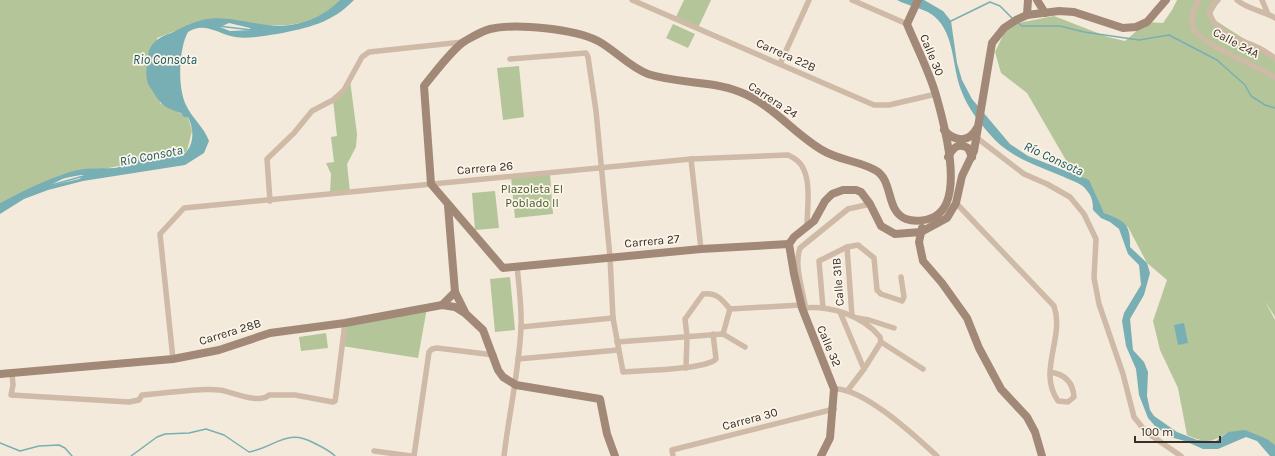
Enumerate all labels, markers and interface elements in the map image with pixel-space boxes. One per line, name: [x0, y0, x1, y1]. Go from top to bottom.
street label: Calle 24A: [1211, 25, 1262, 61]
street label: Calle 30: [917, 32, 947, 78]
street label: Carrera 22B: [754, 36, 818, 74]
water label: Rio Consota: [133, 52, 197, 67]
street label: Carrera 24: [746, 79, 801, 121]
water label: Río Consota: [1022, 138, 1086, 179]
water label: Río Consota: [118, 142, 184, 169]
street label: Carrera 26: [456, 159, 514, 177]
park label: Plazoleta El Poblado II: [501, 182, 563, 210]
street label: Carrera 27: [624, 232, 680, 250]
street label: Calle 31B: [829, 257, 847, 307]
street label: Carrera 28B: [197, 316, 263, 348]
street label: Calle 32: [814, 323, 844, 369]
street label: Carrera 30: [721, 405, 779, 433]
scale bar: [1135, 418, 1220, 444]
text: 100 m: [1141, 425, 1173, 439]

